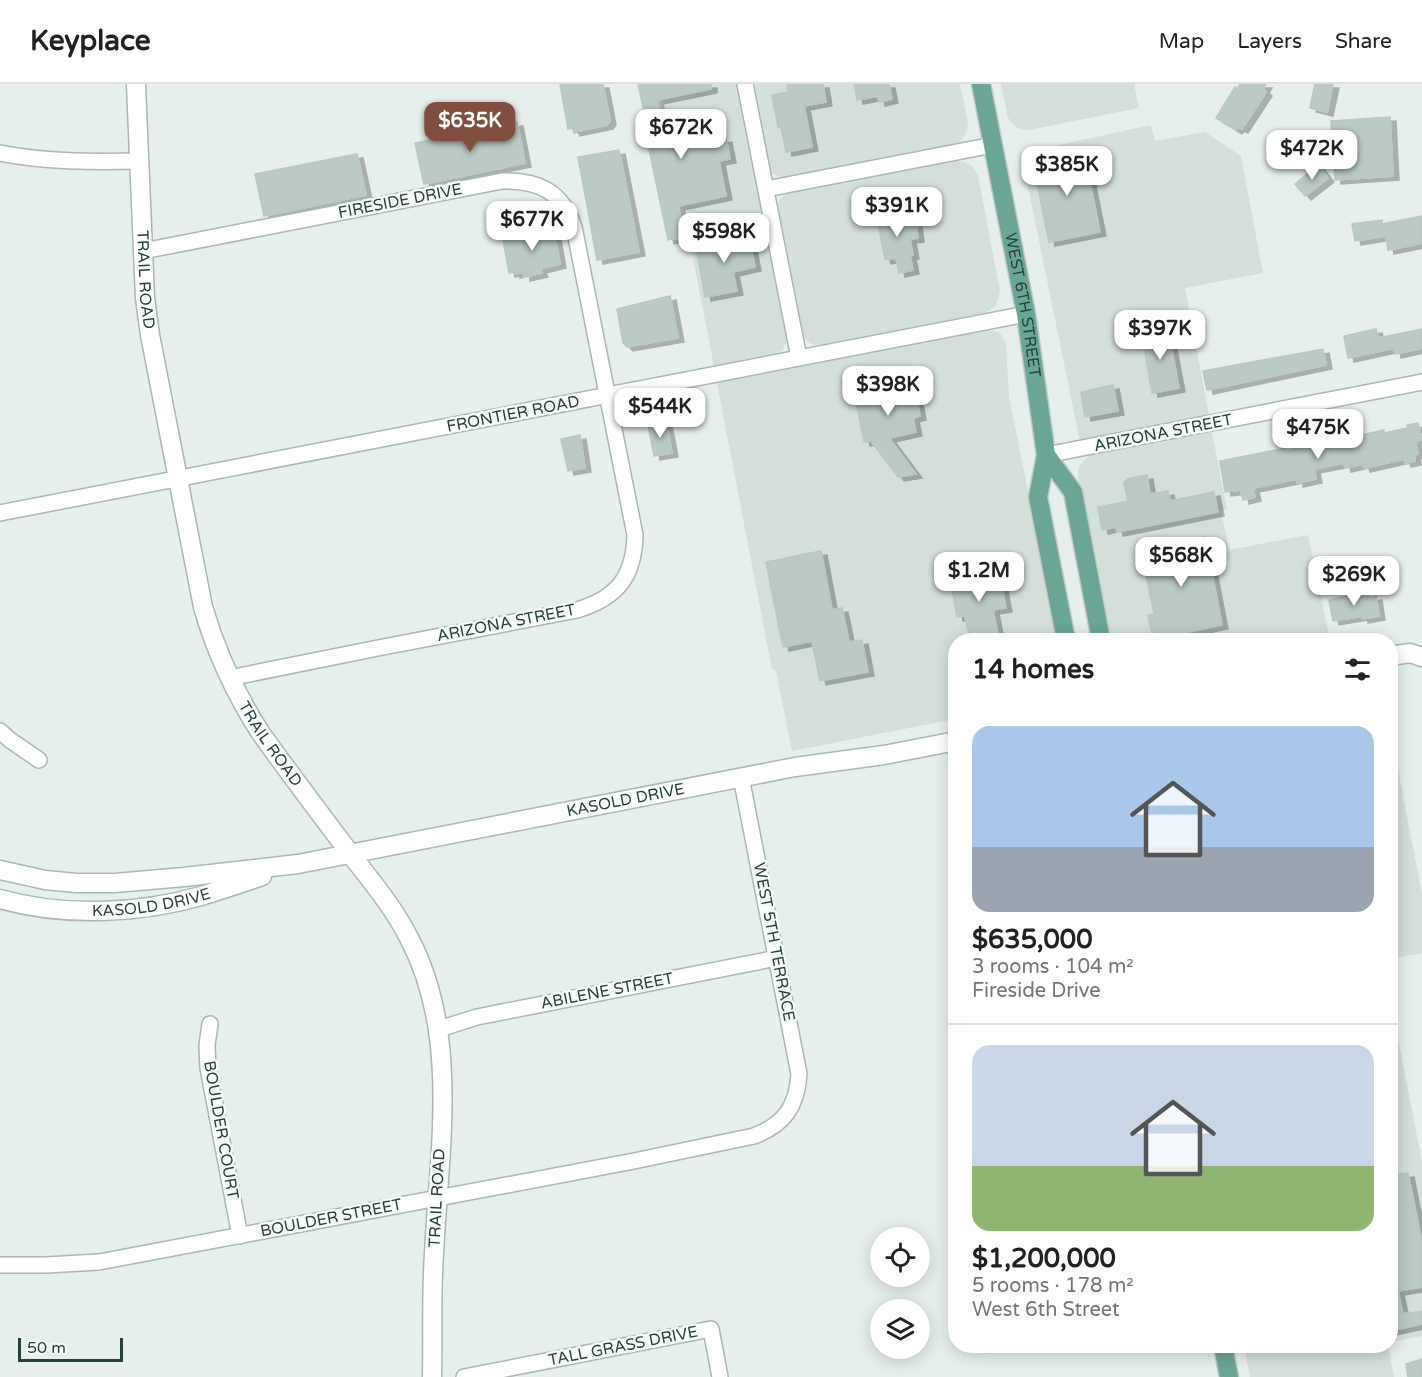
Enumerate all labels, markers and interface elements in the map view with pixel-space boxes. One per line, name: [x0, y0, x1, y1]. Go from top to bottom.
text: Keyplace: [30, 24, 151, 58]
text: Map: [1159, 29, 1204, 54]
text: Layers: [1237, 29, 1302, 54]
text: Share: [1335, 29, 1392, 54]
pin: $635K: [428, 102, 512, 153]
text: $635K: [438, 109, 502, 133]
pin: $672K: [639, 109, 723, 160]
text: $672K: [649, 116, 713, 140]
pin: $472K: [1270, 130, 1354, 181]
text: $472K: [1280, 137, 1344, 161]
pin: $385K: [1025, 146, 1109, 197]
text: $385K: [1035, 153, 1099, 177]
street label: FIRESIDE DRIVE: [336, 179, 464, 223]
pin: $391K: [855, 187, 939, 238]
text: $391K: [865, 194, 929, 218]
pin: $677K: [490, 201, 574, 252]
text: $677K: [500, 208, 564, 232]
pin: $598K: [682, 213, 766, 264]
text: $598K: [692, 220, 756, 244]
street label: TRAIL ROAD: [132, 230, 159, 330]
street label: WEST 6TH STREET: [1000, 231, 1045, 379]
pin: $397K: [1118, 310, 1202, 361]
text: $397K: [1128, 317, 1192, 341]
pin: $398K: [846, 366, 930, 417]
text: $398K: [856, 373, 920, 397]
pin: $544K: [618, 388, 702, 439]
street label: FRONTIER ROAD: [445, 391, 581, 437]
text: $544K: [628, 395, 692, 419]
pin: $475K: [1276, 409, 1360, 460]
street label: ARIZONA STREET: [1092, 410, 1234, 456]
text: $475K: [1286, 416, 1350, 440]
pin: $568K: [1139, 537, 1223, 588]
text: $568K: [1149, 544, 1213, 568]
pin: $1.2M: [937, 552, 1021, 603]
pin: $269K: [1312, 556, 1396, 607]
text: $1.2M: [948, 559, 1010, 583]
text: $269K: [1322, 563, 1386, 587]
street label: ARIZONA STREET: [435, 600, 577, 646]
icon: filters: [1341, 653, 1374, 686]
text: 14 homes: [972, 654, 1094, 685]
street label: TRAIL ROAD: [234, 698, 306, 791]
icon: home: [1119, 765, 1227, 873]
street label: KASOLD DRIVE: [565, 779, 686, 821]
street label: WEST 5TH TERRACE: [749, 861, 799, 1023]
street label: KASOLD DRIVE: [92, 884, 213, 921]
text: $635,000: [972, 924, 1092, 955]
text: 3 rooms · 104 m²: [972, 955, 1134, 979]
street label: ABILENE STREET: [539, 968, 675, 1014]
text: Fireside Drive: [972, 979, 1101, 1003]
street label: BOULDER COURT: [199, 1059, 243, 1201]
icon: home: [1119, 1084, 1227, 1192]
street label: TRAIL ROAD: [424, 1148, 450, 1248]
street label: BOULDER STREET: [259, 1194, 404, 1242]
map controls: [870, 1227, 930, 1359]
button: locate: [870, 1227, 930, 1287]
text: $1,200,000: [972, 1243, 1116, 1274]
text: 5 rooms · 178 m²: [972, 1274, 1134, 1298]
text: West 6th Street: [972, 1298, 1120, 1322]
button: layers: [870, 1299, 930, 1359]
street label: TALL GRASS DRIVE: [547, 1322, 699, 1370]
scale bar: [18, 1335, 123, 1362]
text: 50 m: [27, 1338, 66, 1358]

